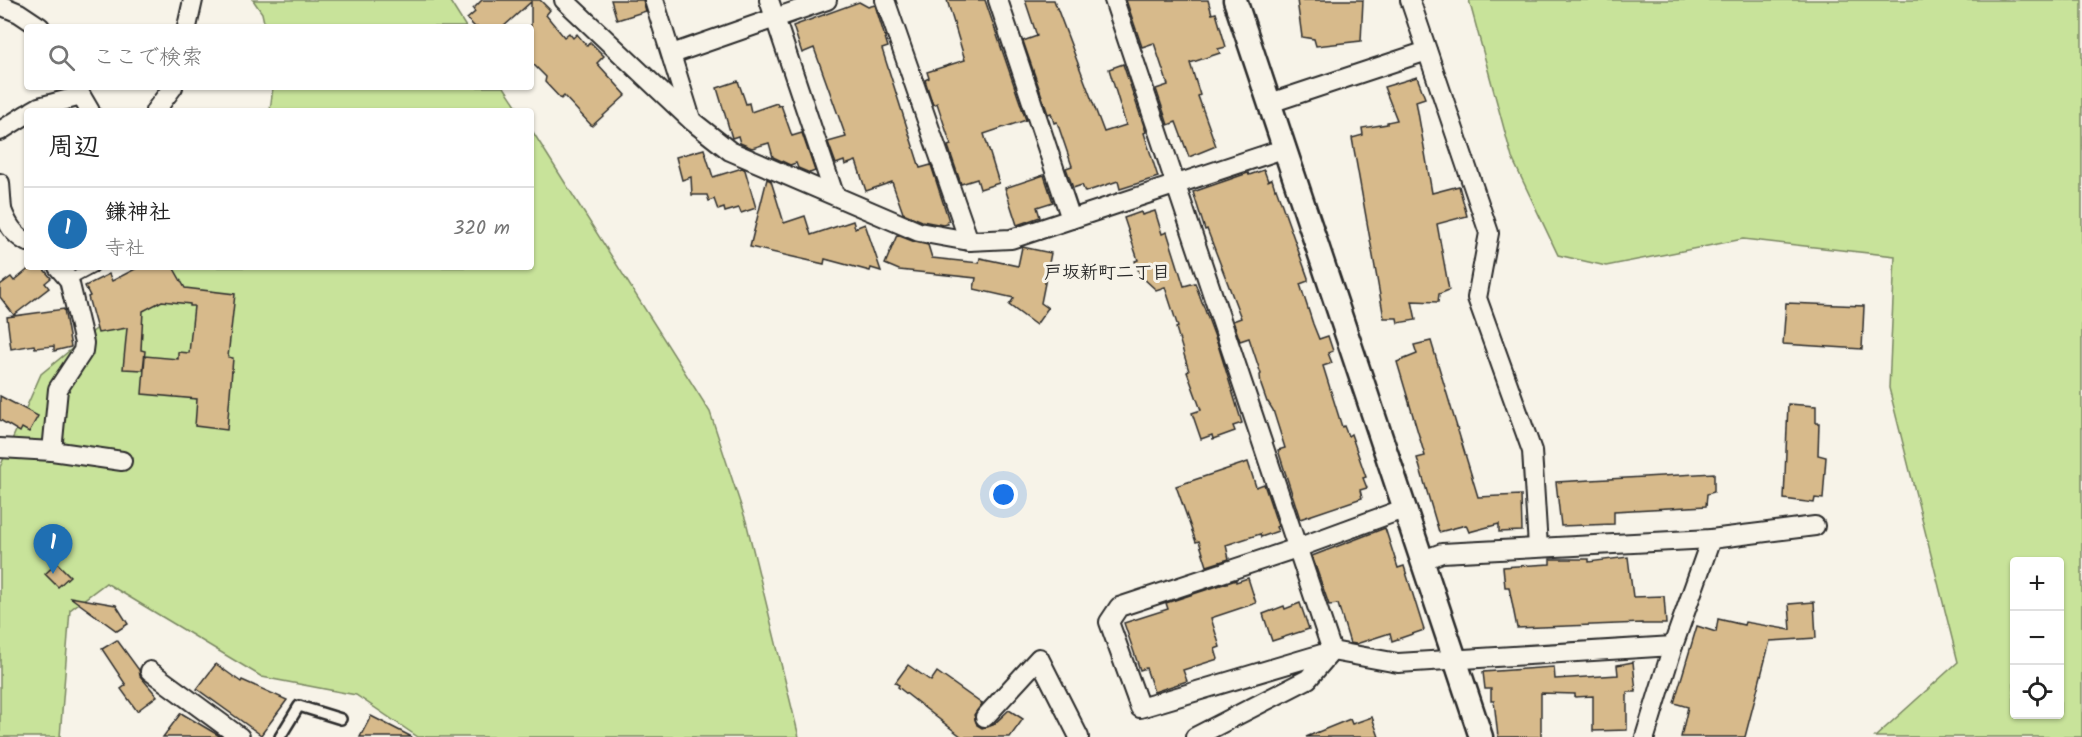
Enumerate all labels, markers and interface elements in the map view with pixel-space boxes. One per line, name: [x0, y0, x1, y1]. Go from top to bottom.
search box: [24, 24, 534, 90]
icon: search: [45, 41, 78, 74]
text: ここで検索: [93, 41, 203, 76]
text: 周辺: [48, 127, 100, 169]
text: 鎌神社: [105, 196, 171, 231]
text: 1: [64, 213, 71, 245]
text: 320 m: [453, 213, 510, 245]
text: 寺社: [105, 233, 145, 265]
district label: 戸坂新町二丁目: [1044, 259, 1170, 288]
your location: [989, 480, 1018, 509]
pin: 1: [34, 524, 72, 574]
map controls: [2010, 557, 2064, 719]
button: +: [2010, 557, 2064, 611]
button: −: [2010, 611, 2064, 665]
button: locate: [2010, 665, 2064, 719]

